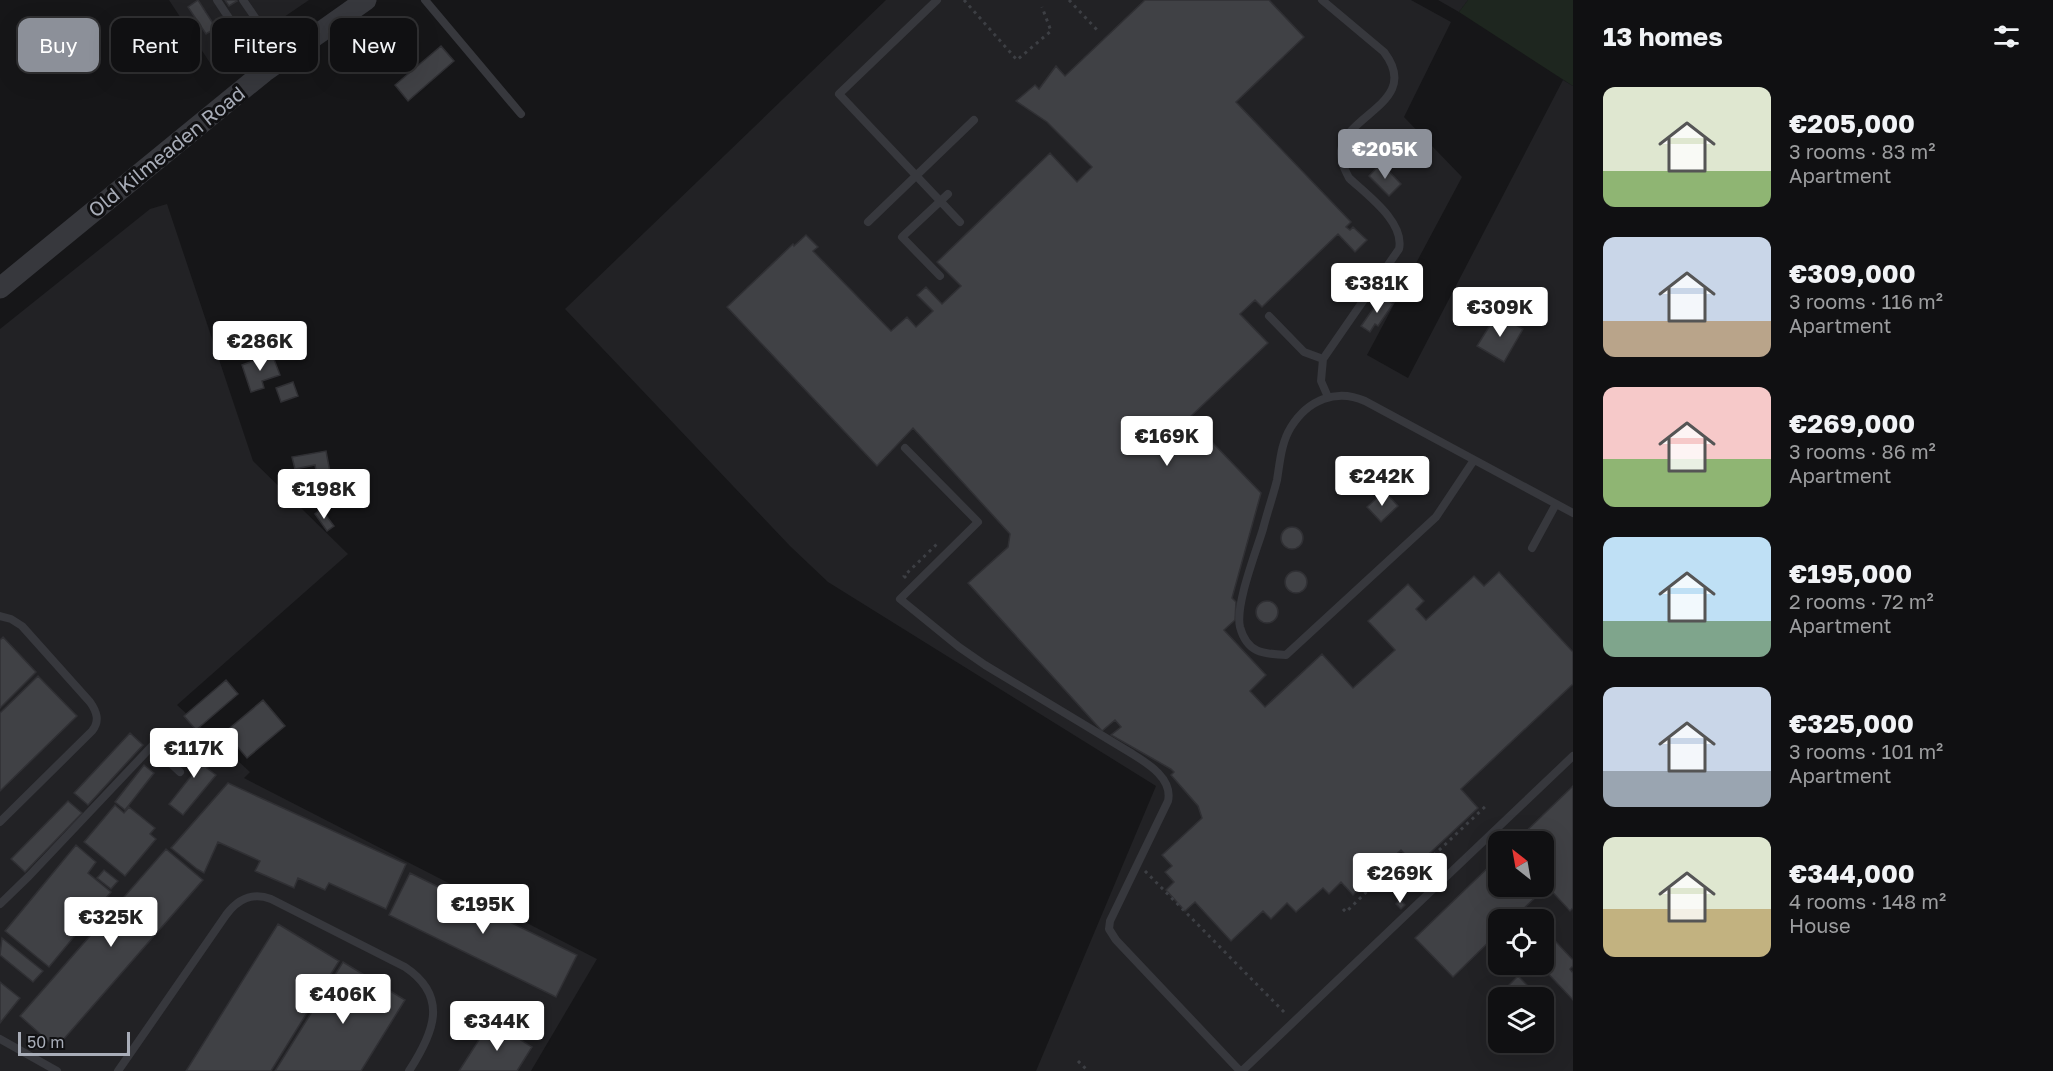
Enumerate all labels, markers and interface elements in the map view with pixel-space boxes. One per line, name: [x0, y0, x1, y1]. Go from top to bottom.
chip: Buy: [18, 18, 99, 72]
chip: Rent: [111, 18, 200, 72]
chip: Filters: [212, 18, 318, 72]
chip: New: [330, 18, 417, 72]
icon: filters: [1990, 20, 2023, 53]
text: 13 homes: [1603, 21, 1723, 52]
street label: Old Kilmeaden Road: [83, 80, 249, 222]
text: €205,000: [1789, 108, 1915, 139]
icon: home: [1651, 111, 1723, 183]
pin: €205K: [1343, 129, 1427, 180]
text: €205K: [1352, 136, 1418, 160]
text: 3 rooms · 83 m²: [1789, 139, 1935, 163]
text: Apartment: [1789, 163, 1892, 187]
text: €309,000: [1789, 258, 1916, 289]
icon: home: [1651, 261, 1723, 333]
pin: €381K: [1335, 263, 1419, 314]
text: €381K: [1345, 270, 1409, 294]
pin: €309K: [1458, 287, 1542, 338]
text: 3 rooms · 116 m²: [1789, 289, 1943, 313]
text: €309K: [1467, 294, 1533, 318]
text: Apartment: [1789, 313, 1892, 337]
pin: €286K: [218, 321, 302, 372]
text: €286K: [227, 328, 293, 352]
text: €269,000: [1789, 408, 1915, 439]
icon: home: [1651, 411, 1723, 483]
pin: €169K: [1125, 416, 1209, 467]
text: €169K: [1135, 423, 1199, 447]
text: 3 rooms · 86 m²: [1789, 439, 1936, 463]
pin: €242K: [1340, 456, 1424, 507]
text: €242K: [1349, 463, 1415, 487]
text: Apartment: [1789, 463, 1892, 487]
pin: €198K: [282, 469, 366, 520]
text: €198K: [292, 476, 356, 500]
text: €195,000: [1789, 558, 1912, 589]
icon: home: [1651, 561, 1723, 633]
text: 2 rooms · 72 m²: [1789, 589, 1934, 613]
text: Apartment: [1789, 613, 1892, 637]
text: €325,000: [1789, 708, 1914, 739]
icon: home: [1651, 711, 1723, 783]
pin: €117K: [152, 728, 236, 779]
text: €117K: [164, 735, 224, 759]
text: 3 rooms · 101 m²: [1789, 739, 1943, 763]
text: Apartment: [1789, 763, 1892, 787]
north arrow: [1488, 831, 1554, 897]
map controls: [1488, 831, 1554, 1053]
pin: €269K: [1358, 853, 1442, 904]
text: €344,000: [1789, 858, 1915, 889]
text: €269K: [1367, 860, 1433, 884]
icon: home: [1651, 861, 1723, 933]
pin: €195K: [441, 884, 525, 935]
text: 4 rooms · 148 m²: [1789, 889, 1946, 913]
text: €195K: [451, 891, 515, 915]
pin: €325K: [69, 897, 153, 948]
text: €325K: [78, 904, 144, 928]
button: locate: [1488, 909, 1554, 975]
text: House: [1789, 913, 1851, 937]
pin: €406K: [301, 974, 385, 1025]
text: €406K: [310, 981, 376, 1005]
button: layers: [1488, 987, 1554, 1053]
pin: €344K: [455, 1001, 539, 1052]
text: €344K: [464, 1008, 530, 1032]
scale bar: [18, 1029, 130, 1056]
text: 50 m: [27, 1032, 64, 1052]

